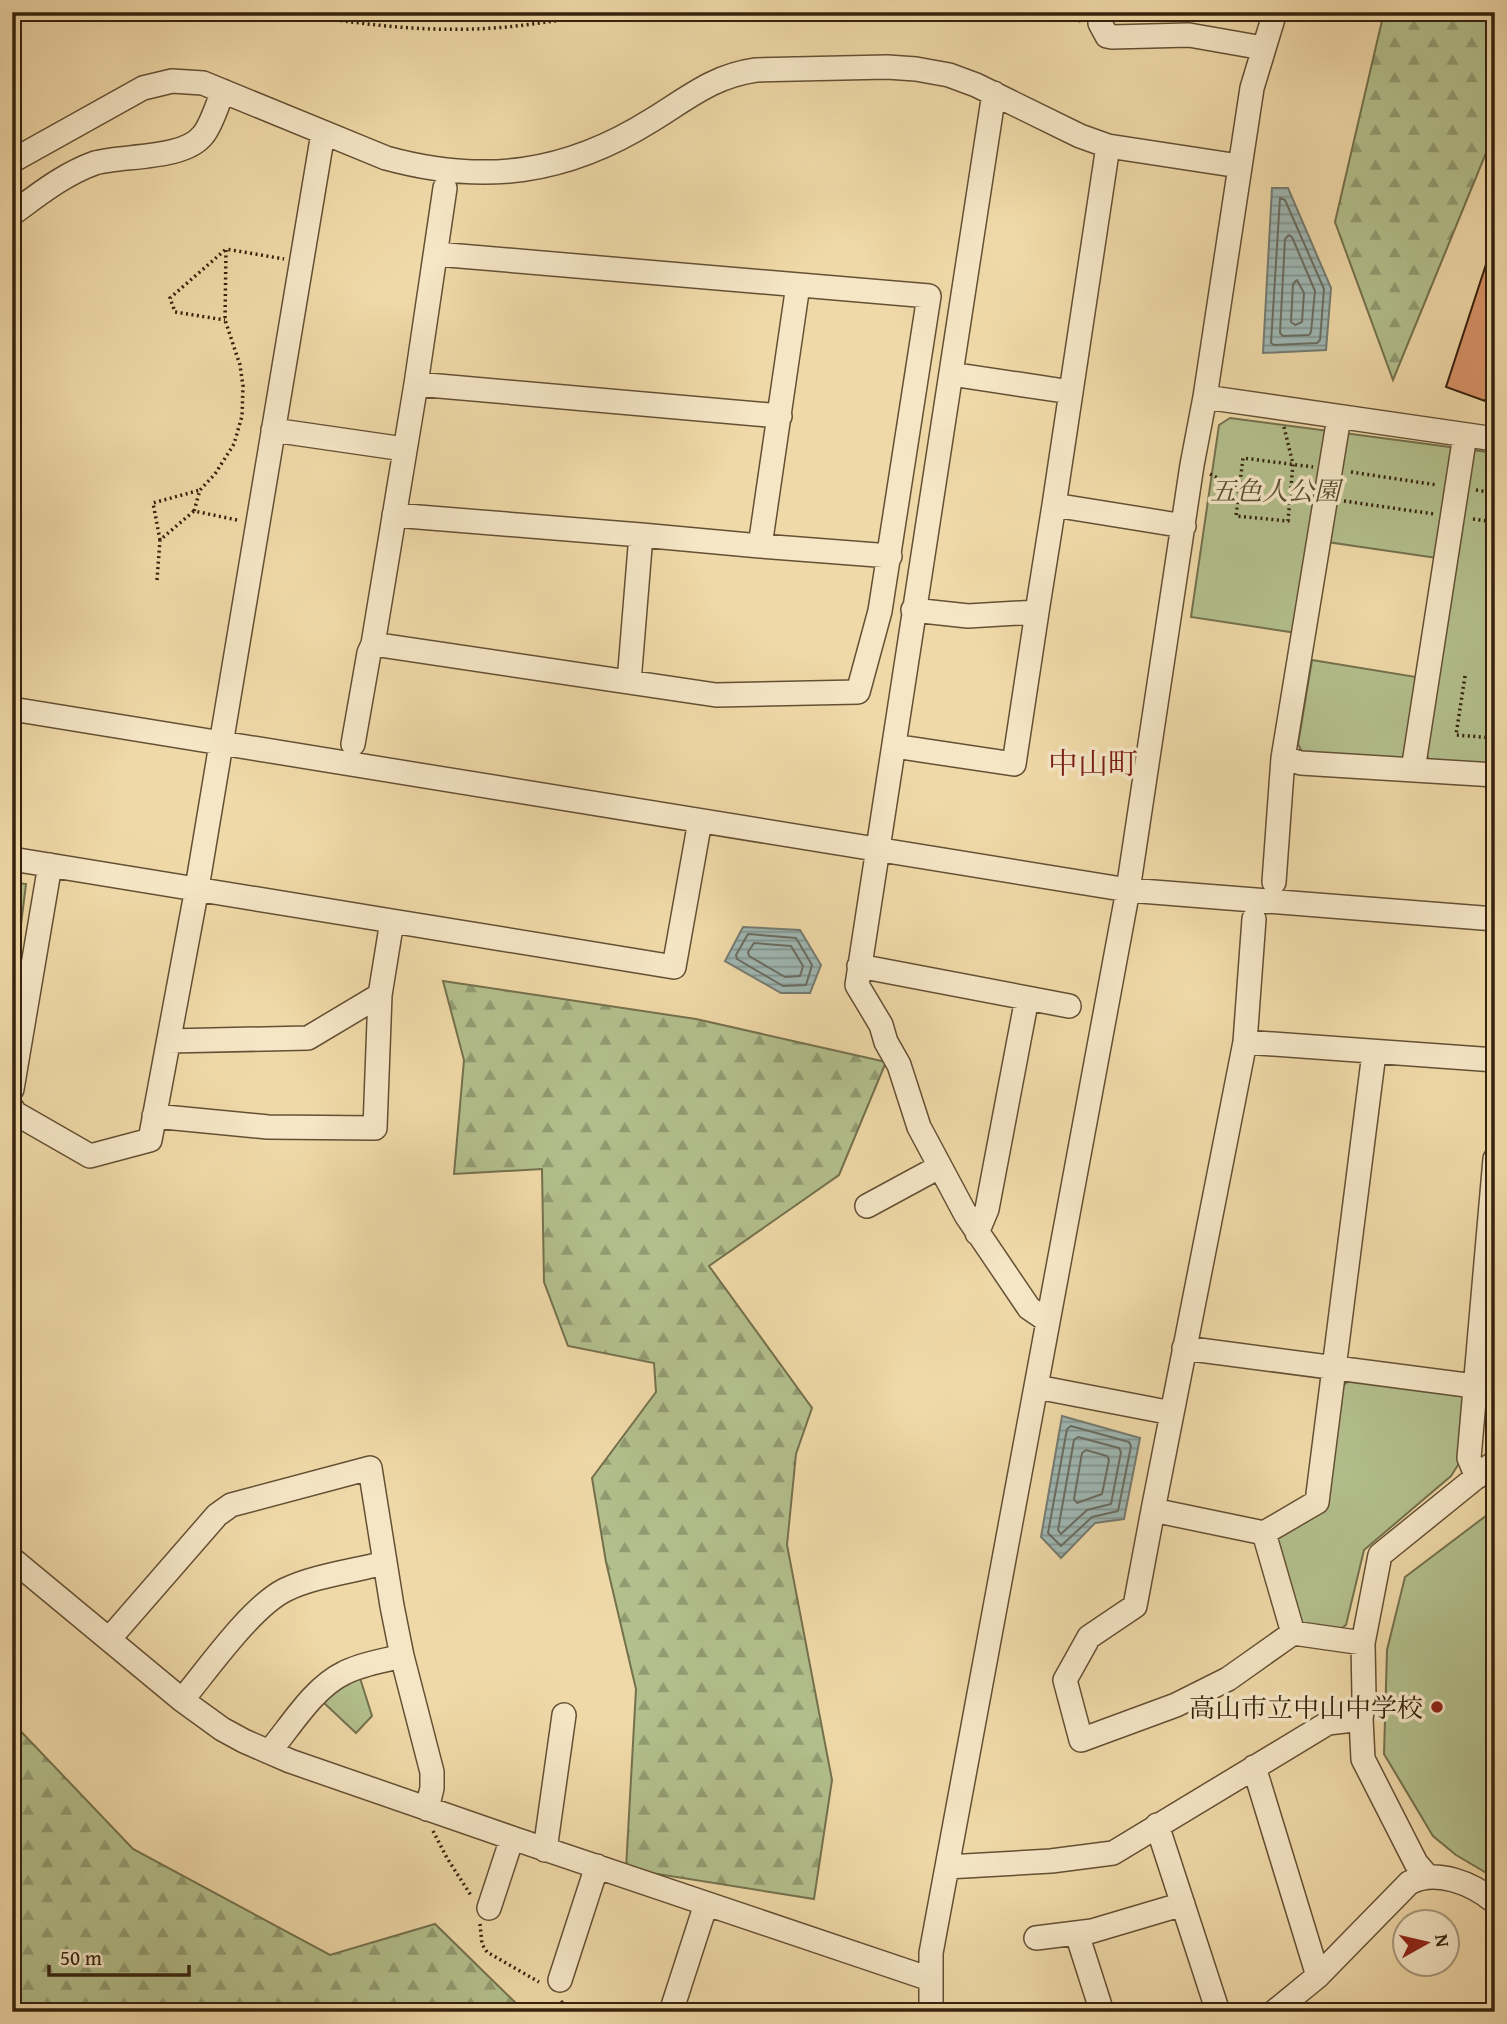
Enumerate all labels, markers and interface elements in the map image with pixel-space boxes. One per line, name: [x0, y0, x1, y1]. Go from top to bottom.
park label: 五色人公園: [1210, 471, 1344, 510]
district label: 中山町: [1048, 741, 1138, 785]
place label: 高山市立中山中学校: [1189, 1688, 1423, 1727]
marker: 高山市立中山中学校: [1429, 1699, 1445, 1715]
north arrow: [1392, 1909, 1462, 1979]
text: N: [1428, 1932, 1458, 1949]
scale bar: [49, 1933, 189, 1977]
text: 50 m: [60, 1942, 102, 1973]

